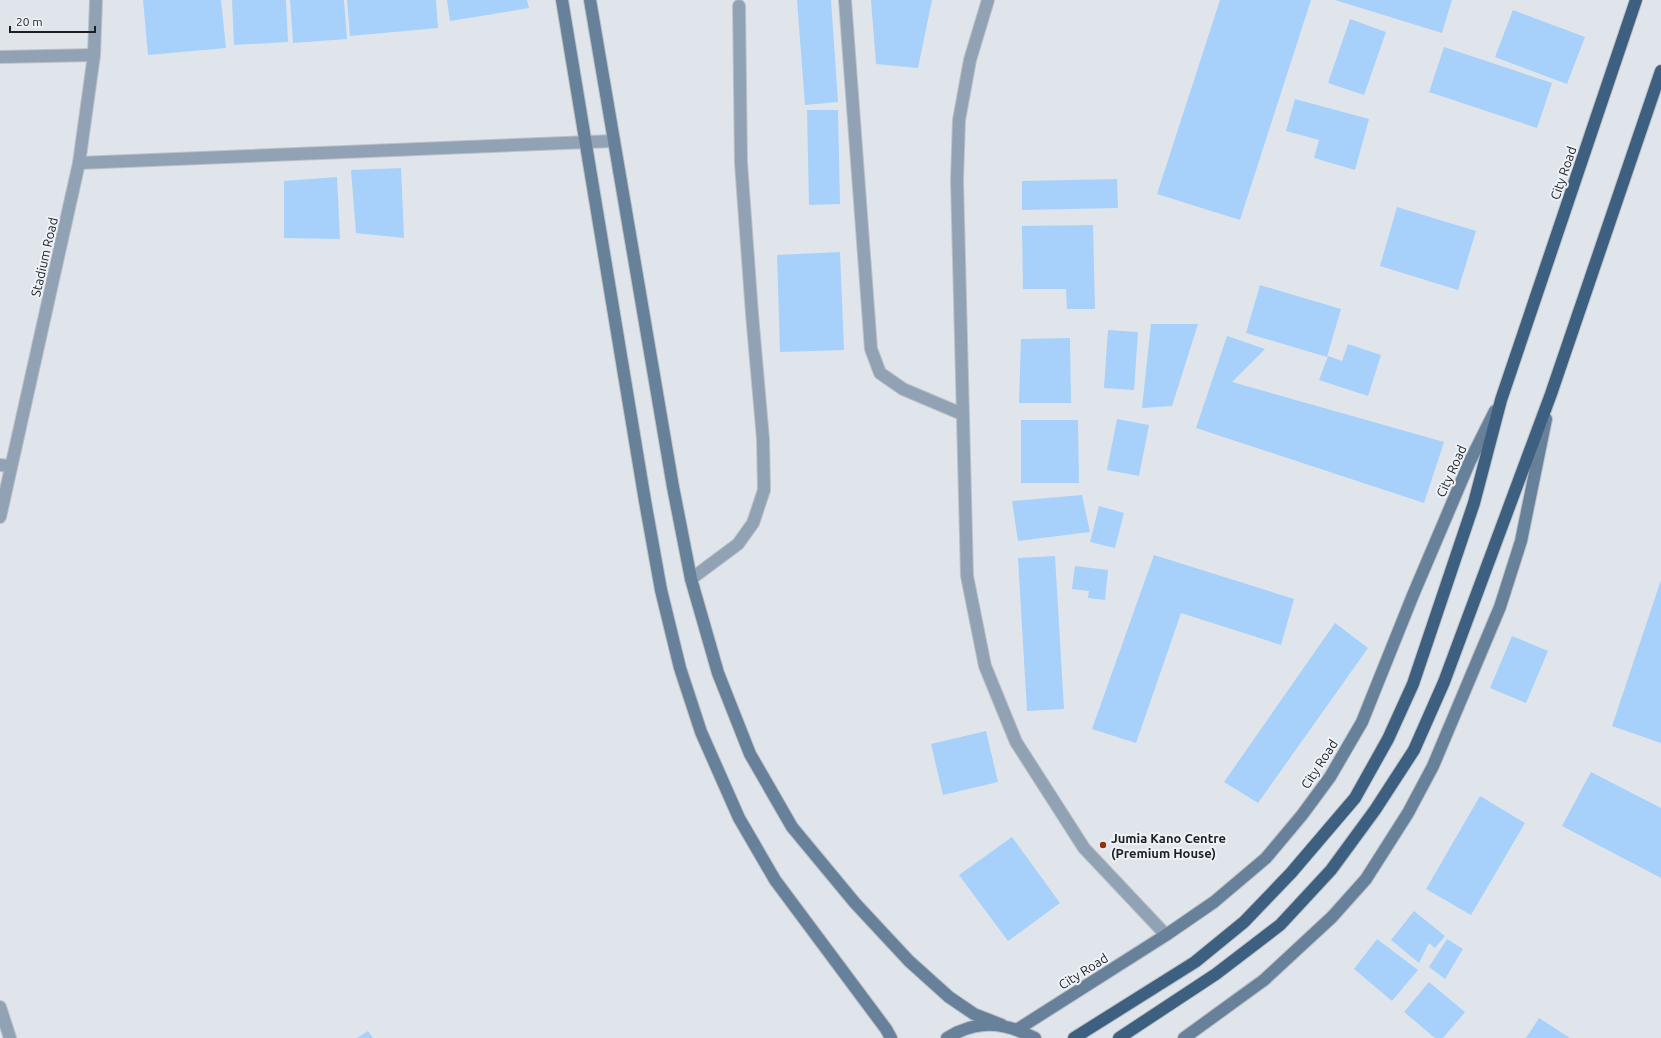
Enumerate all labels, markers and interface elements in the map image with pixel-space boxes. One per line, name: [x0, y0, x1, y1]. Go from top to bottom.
scale bar: [10, 8, 95, 34]
text: 20 m: [16, 15, 43, 28]
street label: City Road: [1547, 144, 1579, 202]
street label: Stadium Road: [28, 216, 60, 298]
street label: City Road: [1433, 443, 1469, 499]
street label: City Road: [1298, 737, 1340, 791]
place label: Jumia Kano Centre (Premium House): [1111, 831, 1226, 861]
marker: Jumia Kano Centre (Premium House): [1098, 840, 1108, 850]
street label: City Road: [1056, 950, 1110, 992]

